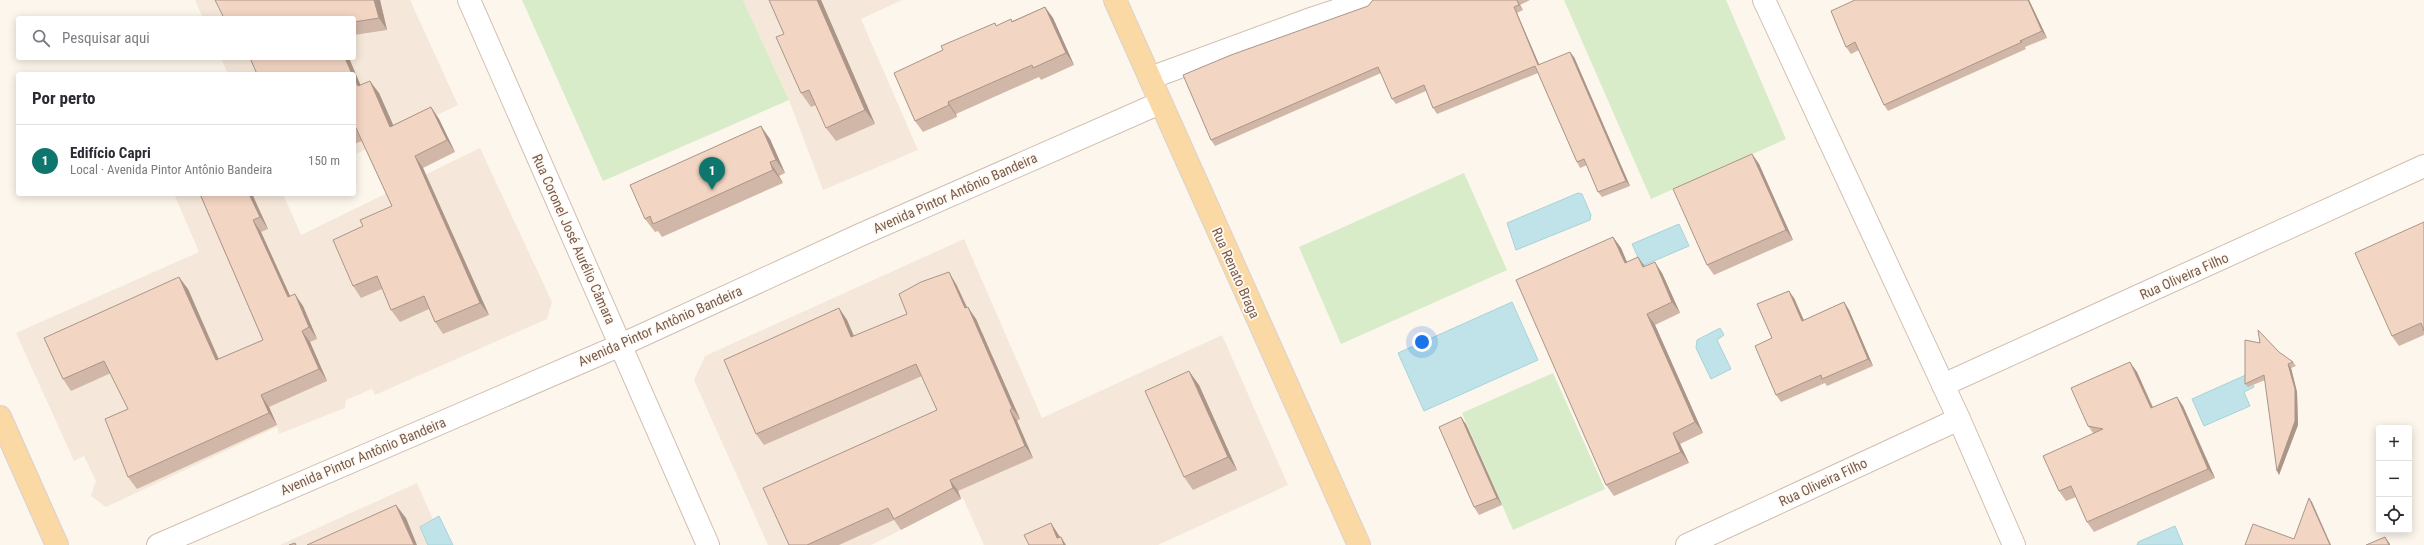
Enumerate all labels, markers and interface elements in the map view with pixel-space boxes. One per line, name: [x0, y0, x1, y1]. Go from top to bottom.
search box: [16, 16, 356, 60]
icon: search: [30, 27, 52, 49]
text: Pesquisar aqui: [62, 29, 150, 47]
text: Por perto: [32, 88, 96, 108]
text: Edifício Capri: [70, 144, 151, 162]
street label: Avenida Pintor Antônio Bandeira: [870, 149, 1040, 237]
street label: Rua Coronel José Aurélio Câmara: [529, 151, 619, 327]
text: 1: [42, 153, 48, 168]
text: 150 m: [308, 153, 340, 168]
pin: 1: [699, 157, 725, 190]
text: Local · Avenida Pintor Antônio Bandeira: [70, 162, 272, 177]
street label: Rua Renato Braga: [1209, 225, 1263, 321]
street label: Rua Oliveira Filho: [2137, 249, 2231, 303]
street label: Avenida Pintor Antônio Bandeira: [575, 282, 745, 370]
your location: [1412, 332, 1432, 352]
street label: Avenida Pintor Antônio Bandeira: [278, 414, 448, 498]
map controls: [2376, 425, 2412, 533]
button: +: [2376, 425, 2412, 461]
street label: Rua Oliveira Filho: [1776, 455, 1870, 509]
button: −: [2376, 461, 2412, 497]
button: locate: [2376, 497, 2412, 533]

